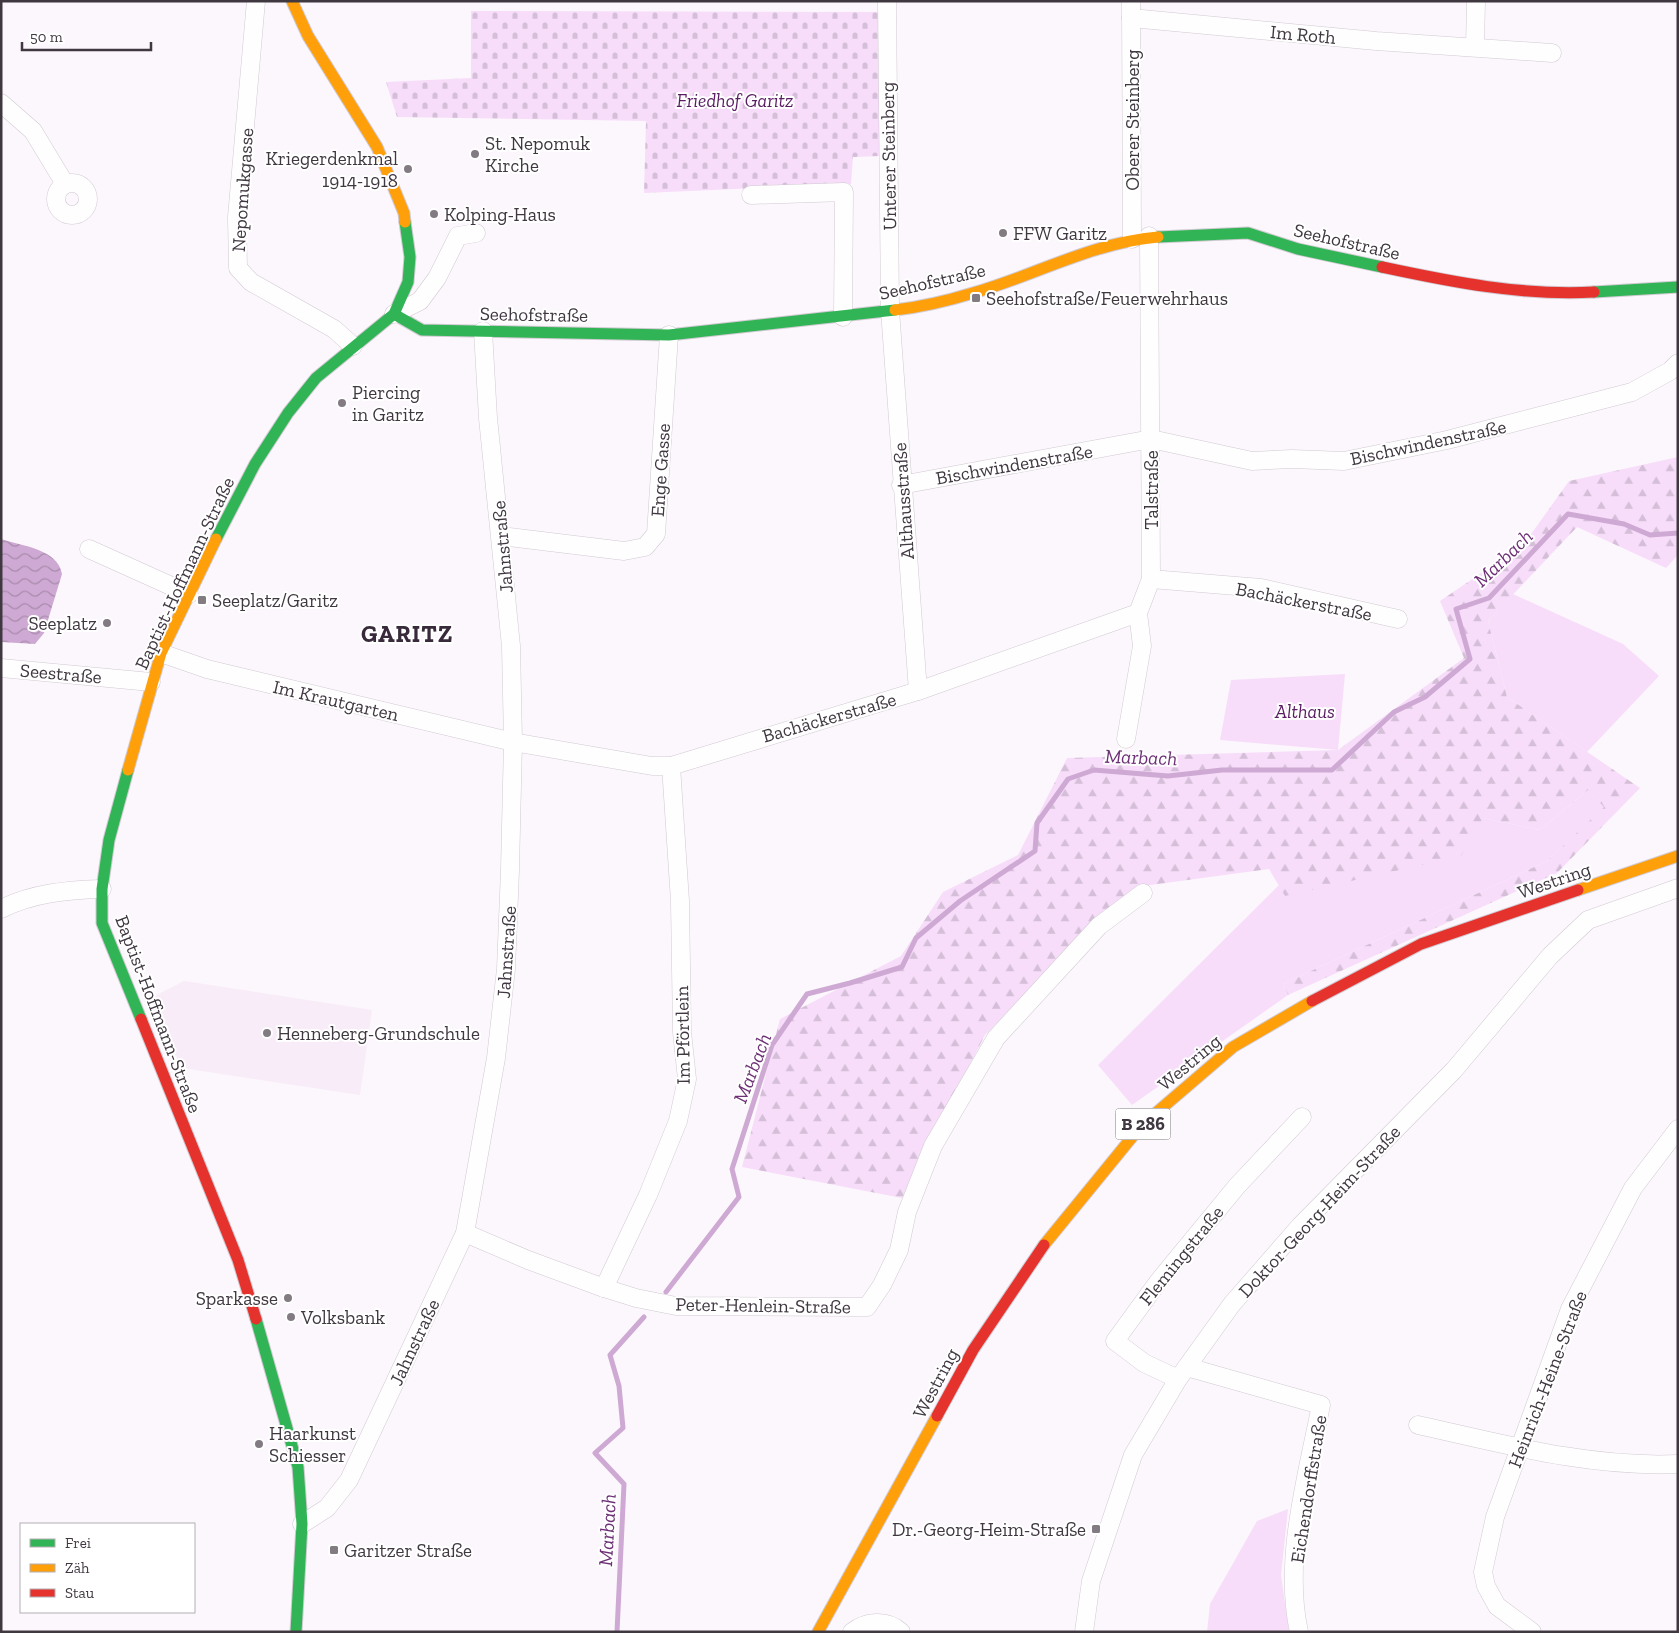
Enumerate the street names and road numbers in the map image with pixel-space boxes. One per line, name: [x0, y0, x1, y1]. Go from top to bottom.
street label: Im Roth: [1269, 20, 1337, 49]
street label: Oberer Steinberg: [1121, 49, 1144, 191]
street label: Unterer Steinberg: [876, 81, 901, 231]
street label: Nepomukgasse: [227, 127, 258, 253]
street label: Seehofstraße: [1292, 218, 1402, 265]
street label: Seehofstraße: [877, 258, 988, 305]
street label: Seehofstraße: [480, 302, 588, 327]
street label: Bischwindenstraße: [1348, 415, 1508, 470]
street label: Enge Gasse: [646, 422, 675, 518]
street label: Bischwindenstraße: [934, 439, 1094, 490]
street label: Althausstraße: [888, 442, 919, 560]
street label: Talstraße: [1140, 450, 1163, 530]
street label: Baptist-Hoffmann-Straße: [130, 473, 239, 673]
street label: Jahnstraße: [487, 500, 518, 594]
street label: Bachäckerstraße: [1234, 577, 1374, 626]
street label: Seestraße: [19, 658, 103, 689]
street label: Im Krautgarten: [271, 675, 401, 726]
street label: Bachäckerstraße: [759, 687, 899, 748]
street label: Westring: [1515, 857, 1594, 904]
street label: Jahnstraße: [492, 905, 521, 999]
street label: Baptist-Hoffmann-Straße: [110, 912, 207, 1116]
street label: Im Pförtlein: [670, 985, 695, 1085]
street label: Westring: [1153, 1029, 1226, 1096]
road number: B 286: [1116, 1108, 1170, 1140]
street label: Doktor-Georg-Heim-Straße: [1234, 1120, 1405, 1302]
street label: Flemingstraße: [1134, 1201, 1229, 1310]
street label: Heinrich-Heine-Straße: [1503, 1287, 1592, 1471]
street label: Peter-Henlein-Straße: [675, 1292, 851, 1319]
street label: Jahnstraße: [384, 1295, 444, 1389]
street label: Westring: [907, 1344, 964, 1422]
street label: Eichendorffstraße: [1285, 1413, 1332, 1565]

